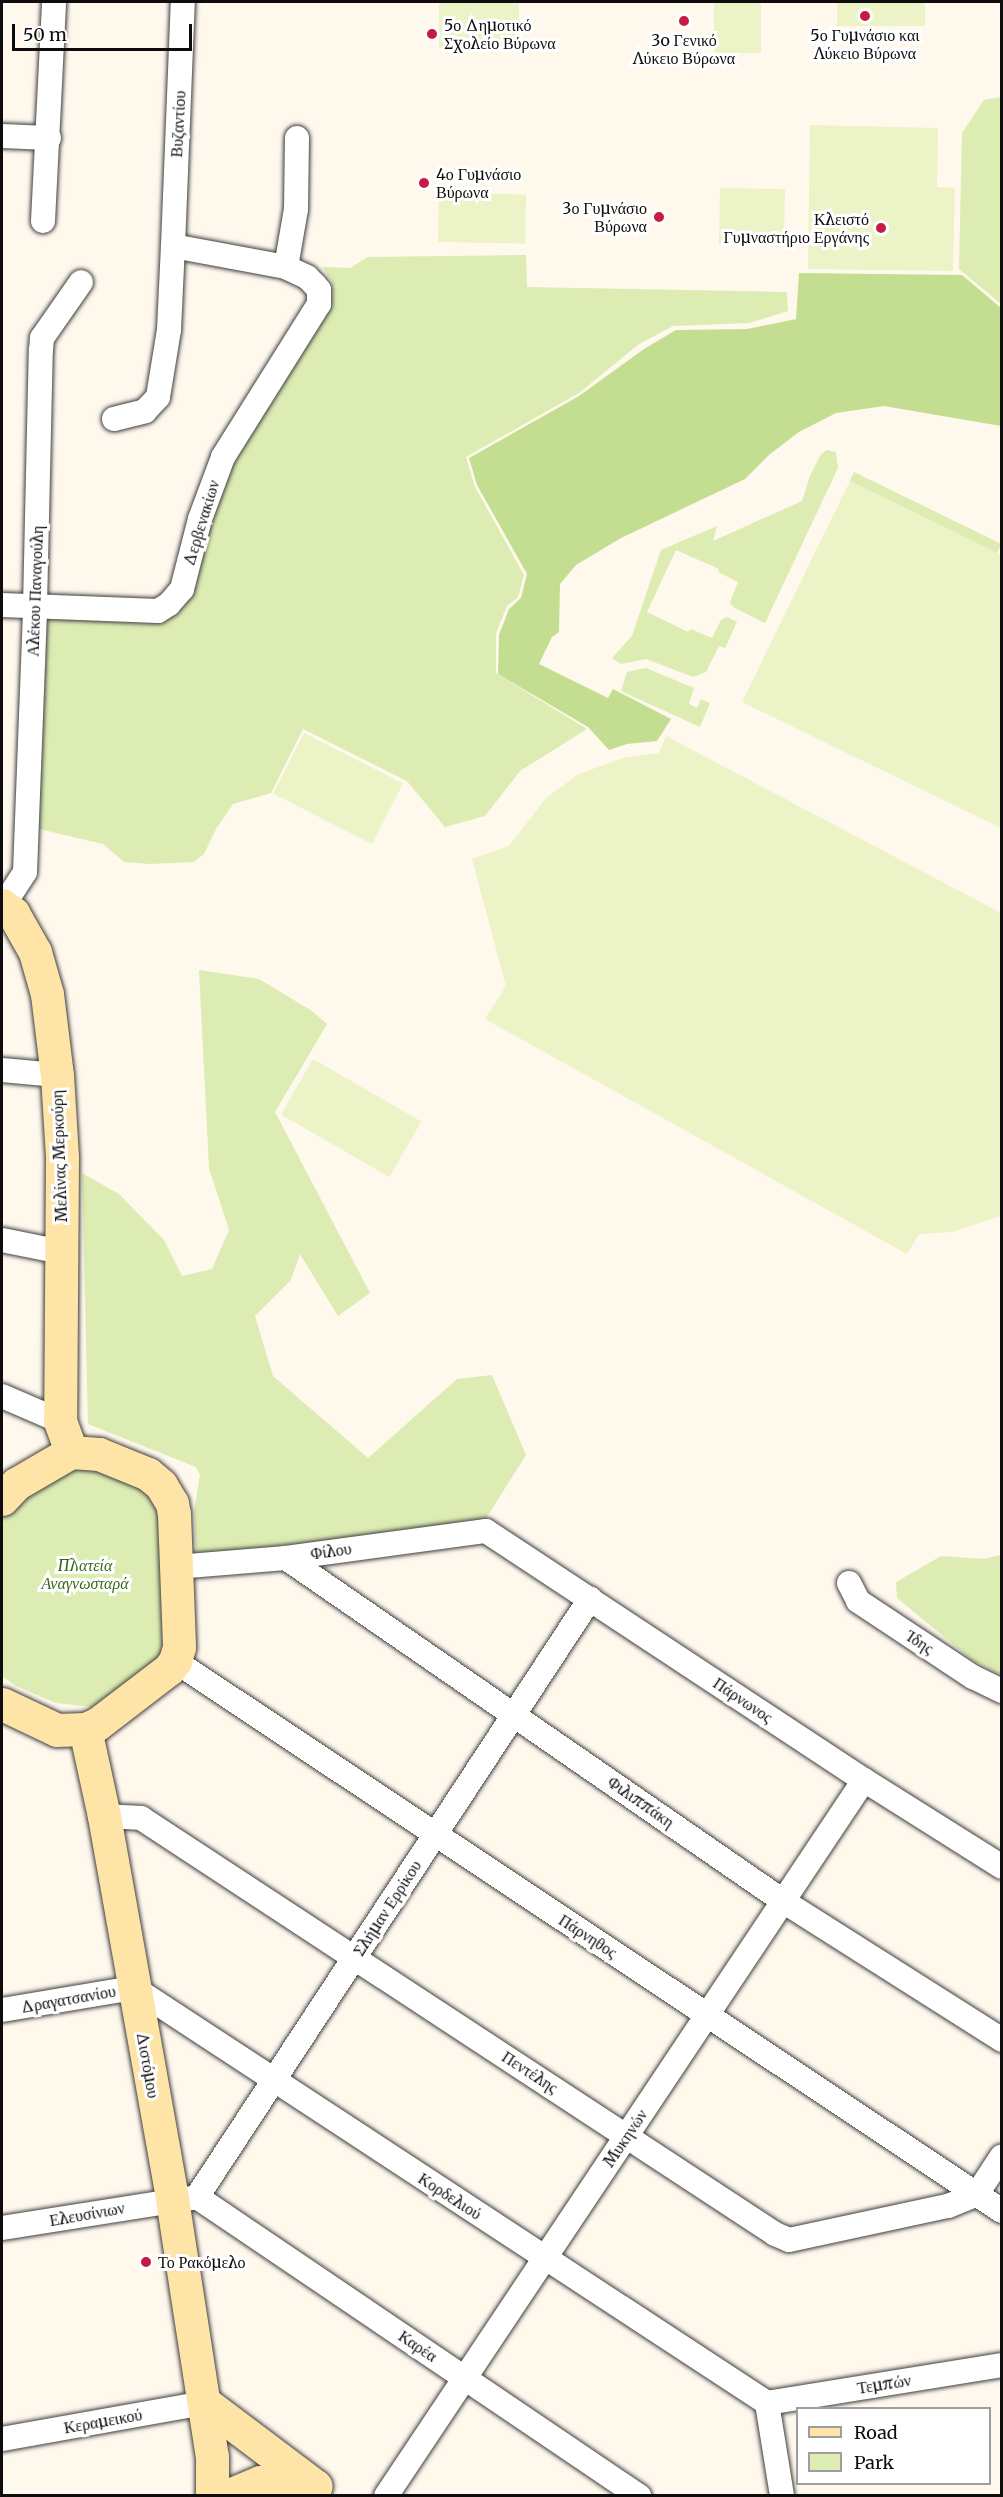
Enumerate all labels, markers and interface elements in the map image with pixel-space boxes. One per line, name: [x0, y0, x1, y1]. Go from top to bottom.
marker: 5ο Γυμνάσιο και Λύκειο Βύρωνα: [858, 9, 872, 23]
scale bar: [15, 12, 195, 50]
marker: 3o Γενικό Λύκειο Βύρωνα: [677, 14, 691, 28]
place label: 5ο Δημοτικό Σχολείο Βύρωνα: [444, 15, 556, 53]
text: 50 m: [23, 23, 67, 46]
place label: 5ο Γυμνάσιο και Λύκειο Βύρωνα: [810, 25, 920, 63]
marker: 5ο Δημοτικό Σχολείο Βύρωνα: [425, 27, 439, 41]
place label: 3o Γενικό Λύκειο Βύρωνα: [633, 30, 735, 68]
street label: Βυζαντίου: [167, 90, 189, 158]
place label: 4ο Γυμνάσιο Βύρωνα: [436, 164, 521, 202]
marker: 4ο Γυμνάσιο Βύρωνα: [417, 176, 431, 190]
place label: 3ο Γυμνάσιο Βύρωνα: [562, 198, 647, 236]
place label: Κλειστό Γυμναστήριο Εργάνης: [724, 209, 869, 247]
marker: 3ο Γυμνάσιο Βύρωνα: [652, 210, 666, 224]
marker: Κλειστό Γυμναστήριο Εργάνης: [874, 221, 888, 235]
street label: Δερβενακίων: [179, 478, 223, 568]
street label: Αλέκου Παναγούλη: [23, 525, 47, 657]
street label: Μελίνας Μερκούρη: [47, 1089, 71, 1223]
street label: Φίλου: [309, 1539, 353, 1563]
park label: Πλατεία Αναγνωσταρά: [41, 1555, 129, 1593]
street label: Ίδης: [903, 1626, 937, 1658]
street label: Πάρνωνος: [710, 1673, 776, 1727]
street label: Φιλιππάκη: [604, 1772, 678, 1832]
street label: Σλήμαν Ερρίκου: [349, 1857, 425, 1959]
street label: Πάρνηθος: [555, 1910, 621, 1962]
street label: Δραγατσανίου: [19, 1981, 117, 2017]
street label: Διστόμου: [133, 2030, 163, 2100]
street label: Πεντέλης: [498, 2047, 562, 2097]
street label: Μυκηνών: [599, 2106, 651, 2170]
street label: Κορδελιού: [415, 2169, 485, 2223]
street label: Ελευσίνιων: [48, 2198, 126, 2230]
place label: Το Ρακόμελο: [158, 2252, 245, 2272]
marker: Το Ρακόμελο: [139, 2255, 153, 2269]
street label: Καρέα: [395, 2326, 441, 2366]
street label: Τεμπών: [856, 2370, 912, 2398]
street label: Κεραµεικού: [62, 2405, 144, 2437]
legend: [796, 2407, 991, 2485]
text: Road: [854, 2421, 898, 2444]
text: Park: [854, 2451, 894, 2474]

